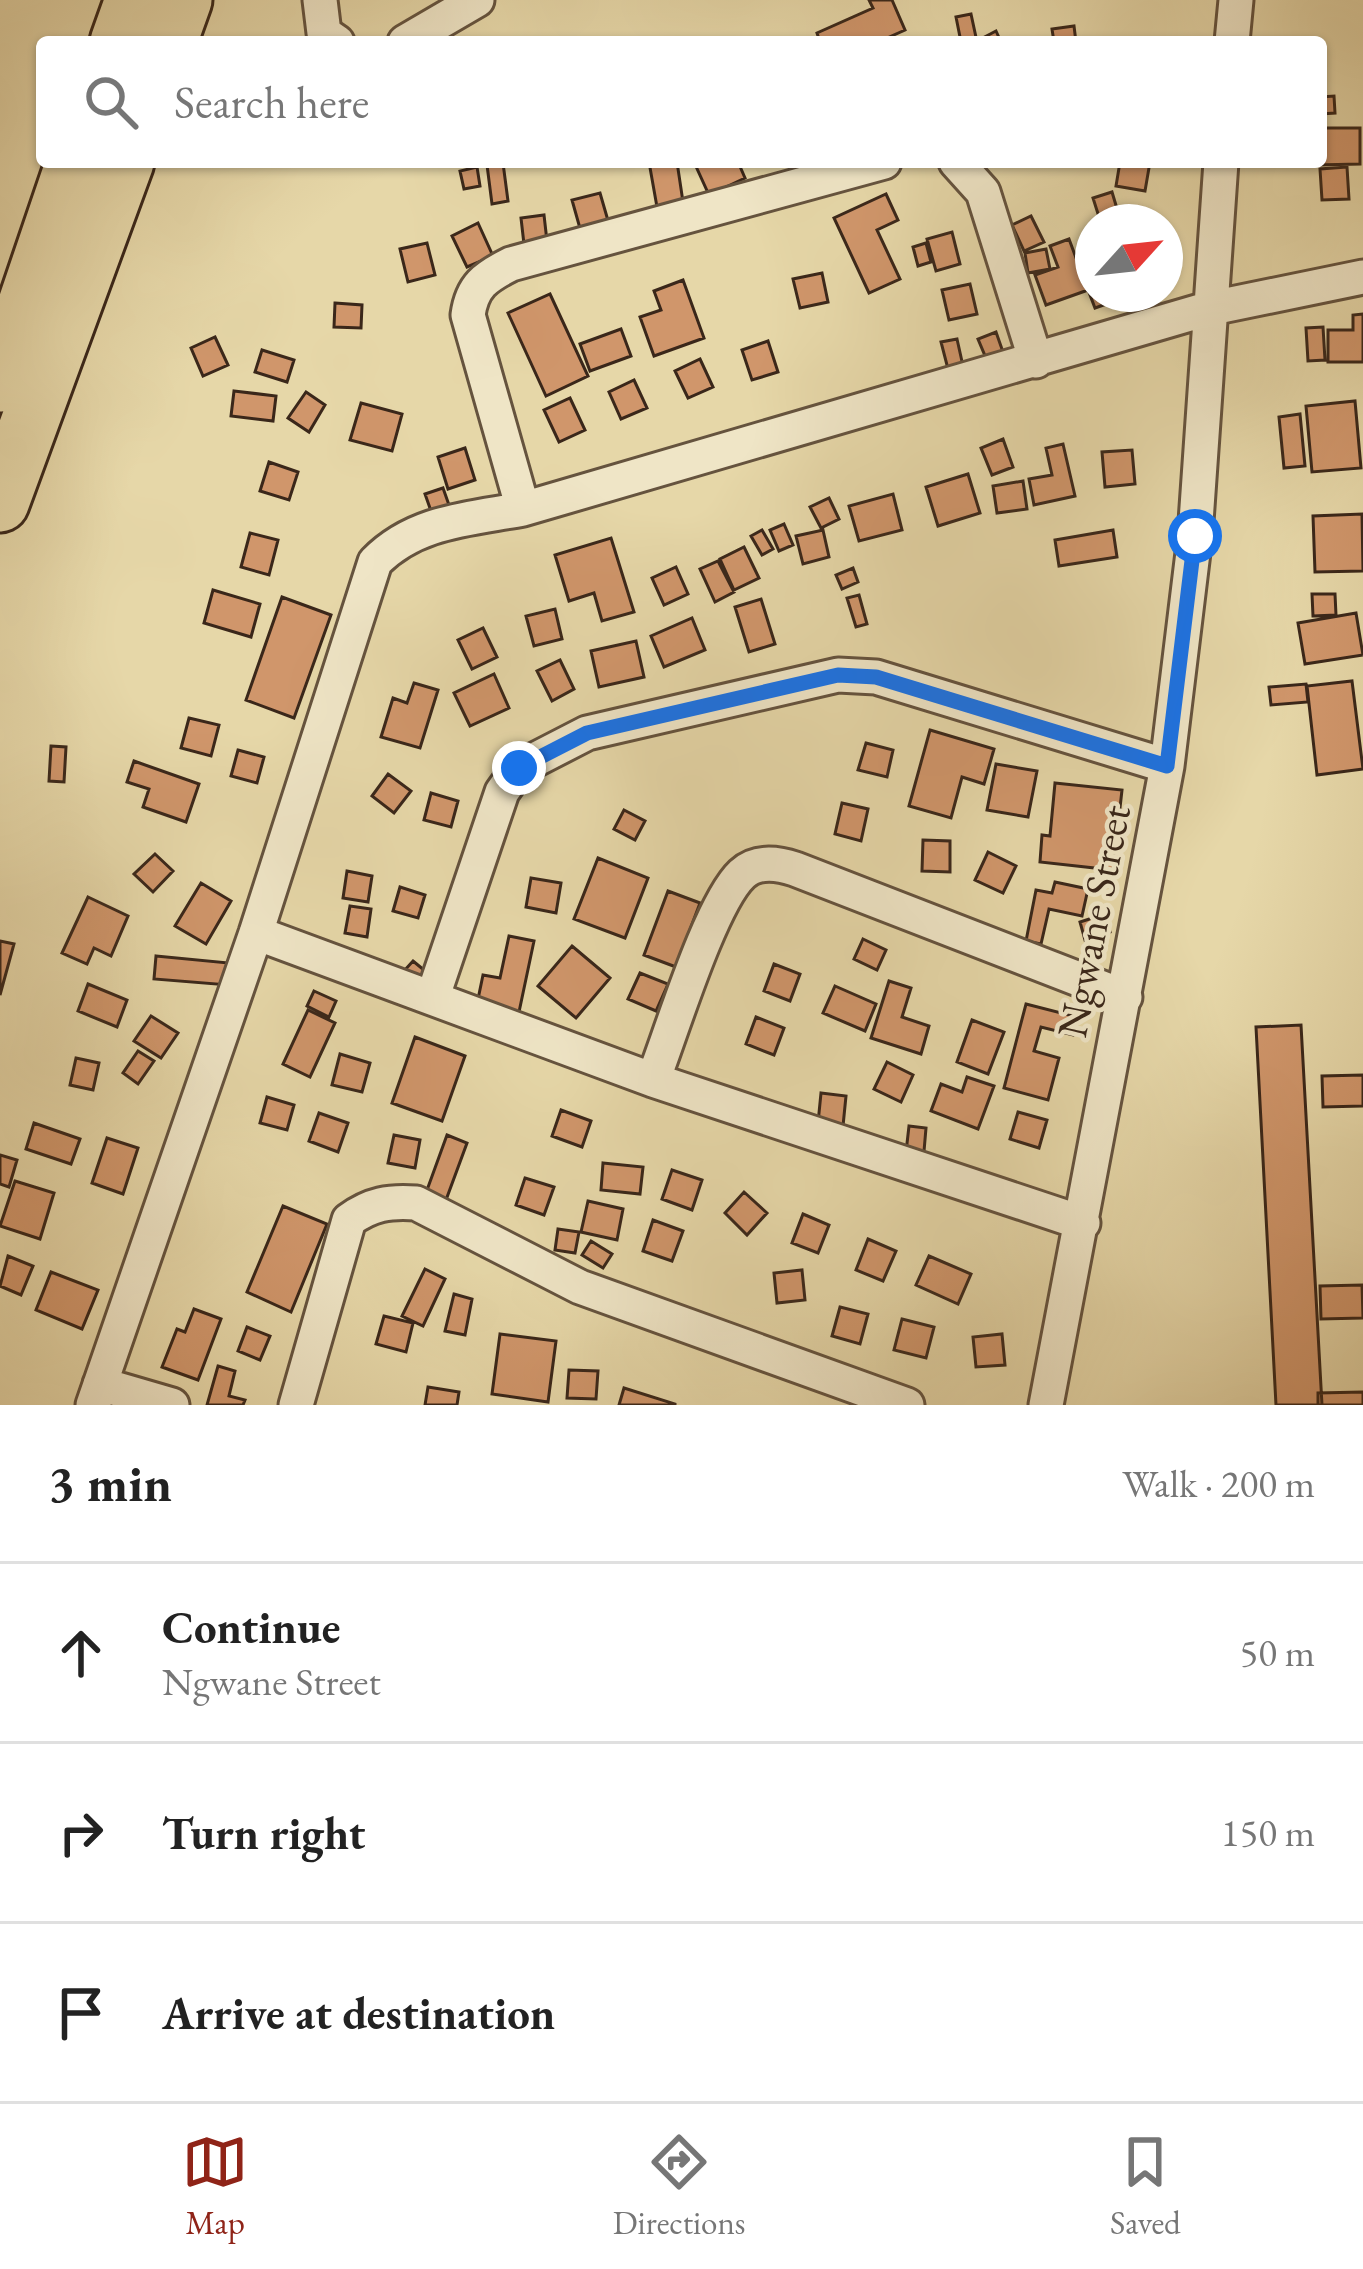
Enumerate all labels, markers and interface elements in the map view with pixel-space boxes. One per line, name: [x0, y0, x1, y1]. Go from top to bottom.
search box: [36, 36, 1327, 168]
icon: search: [78, 69, 144, 135]
text: Search here: [174, 73, 369, 131]
north arrow: [1075, 204, 1183, 312]
route start: [1168, 509, 1222, 563]
route end: [492, 741, 546, 795]
street label: Ngwane Street: [1044, 800, 1143, 1042]
text: 3 min: [48, 1450, 172, 1516]
text: Walk · 200 m: [1122, 1458, 1315, 1509]
text: Continue: [162, 1598, 340, 1656]
icon: ahead: [48, 1620, 114, 1686]
text: 50 m: [1239, 1627, 1315, 1678]
text: Ngwane Street: [162, 1656, 381, 1707]
icon: right: [48, 1800, 114, 1866]
text: Turn right: [162, 1804, 365, 1862]
text: 150 m: [1221, 1807, 1315, 1858]
icon: arrive: [48, 1980, 114, 2046]
text: Arrive at destination: [162, 1984, 555, 2042]
tab: Map: [182, 2129, 248, 2244]
tab: Directions: [613, 2129, 746, 2244]
tab: Saved: [1110, 2129, 1181, 2244]

